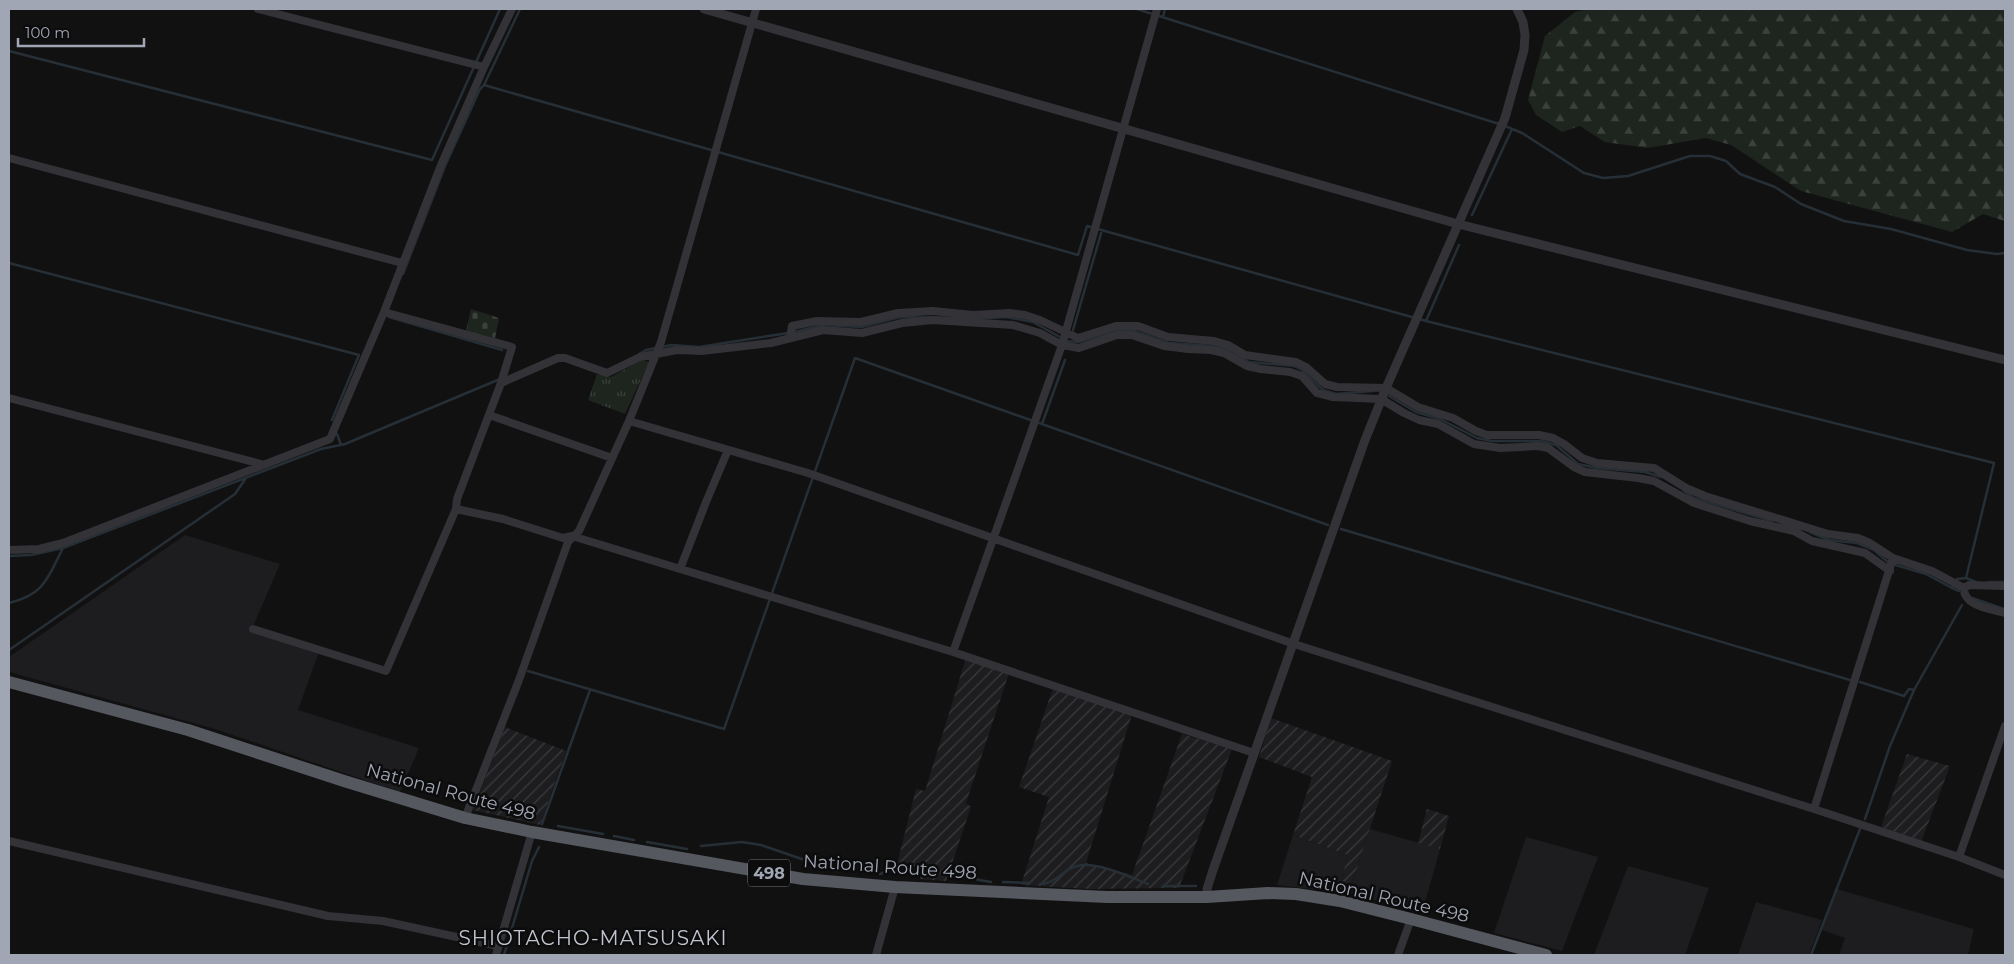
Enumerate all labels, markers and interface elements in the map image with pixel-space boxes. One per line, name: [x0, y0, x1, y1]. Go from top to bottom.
scale bar: [18, 15, 144, 47]
text: 100 m: [25, 23, 70, 42]
street label: National Route 498: [364, 759, 538, 825]
street label: National Route 498: [802, 850, 978, 884]
road number: 498: [748, 860, 790, 886]
street label: National Route 498: [1297, 867, 1471, 927]
district label: SHIOTACHO-MATSUSAKI: [458, 926, 728, 950]

